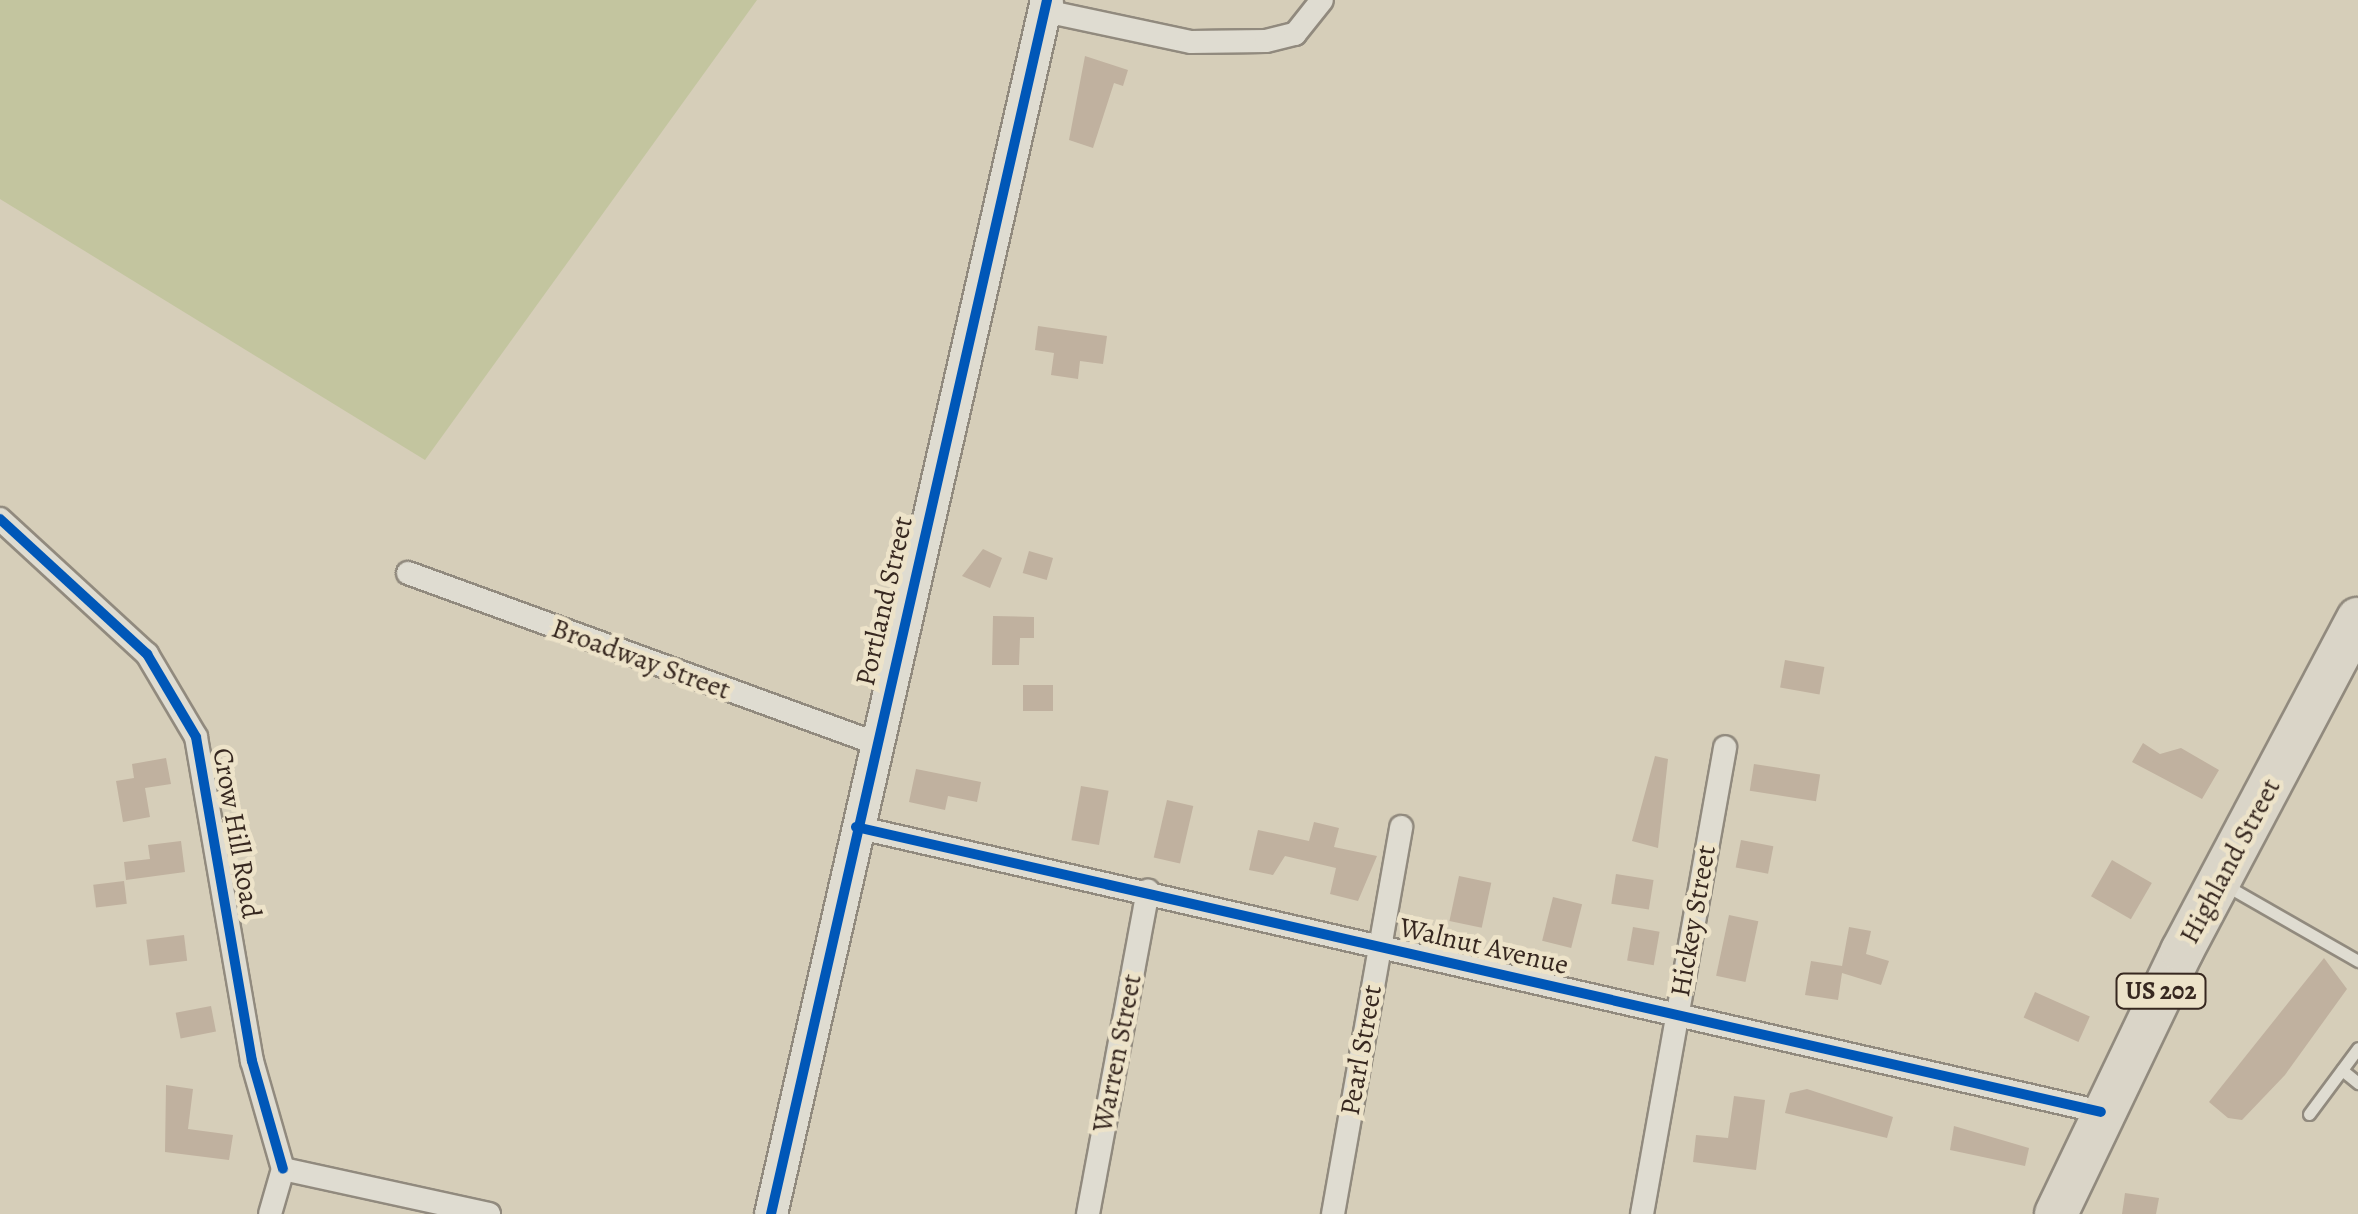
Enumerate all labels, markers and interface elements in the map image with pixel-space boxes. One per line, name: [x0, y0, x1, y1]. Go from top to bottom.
street label: Portland Street: [848, 513, 920, 689]
street label: Broadway Street: [547, 611, 735, 707]
street label: Crow Hill Road: [205, 745, 269, 921]
street label: Highland Street: [2172, 773, 2288, 949]
street label: Hickey Street: [1663, 843, 1723, 999]
street label: Walnut Avenue: [1396, 910, 1572, 982]
street label: Warren Street: [1085, 971, 1149, 1135]
road number: US 202: [2114, 971, 2208, 1011]
street label: Pearl Street: [1333, 982, 1389, 1118]

